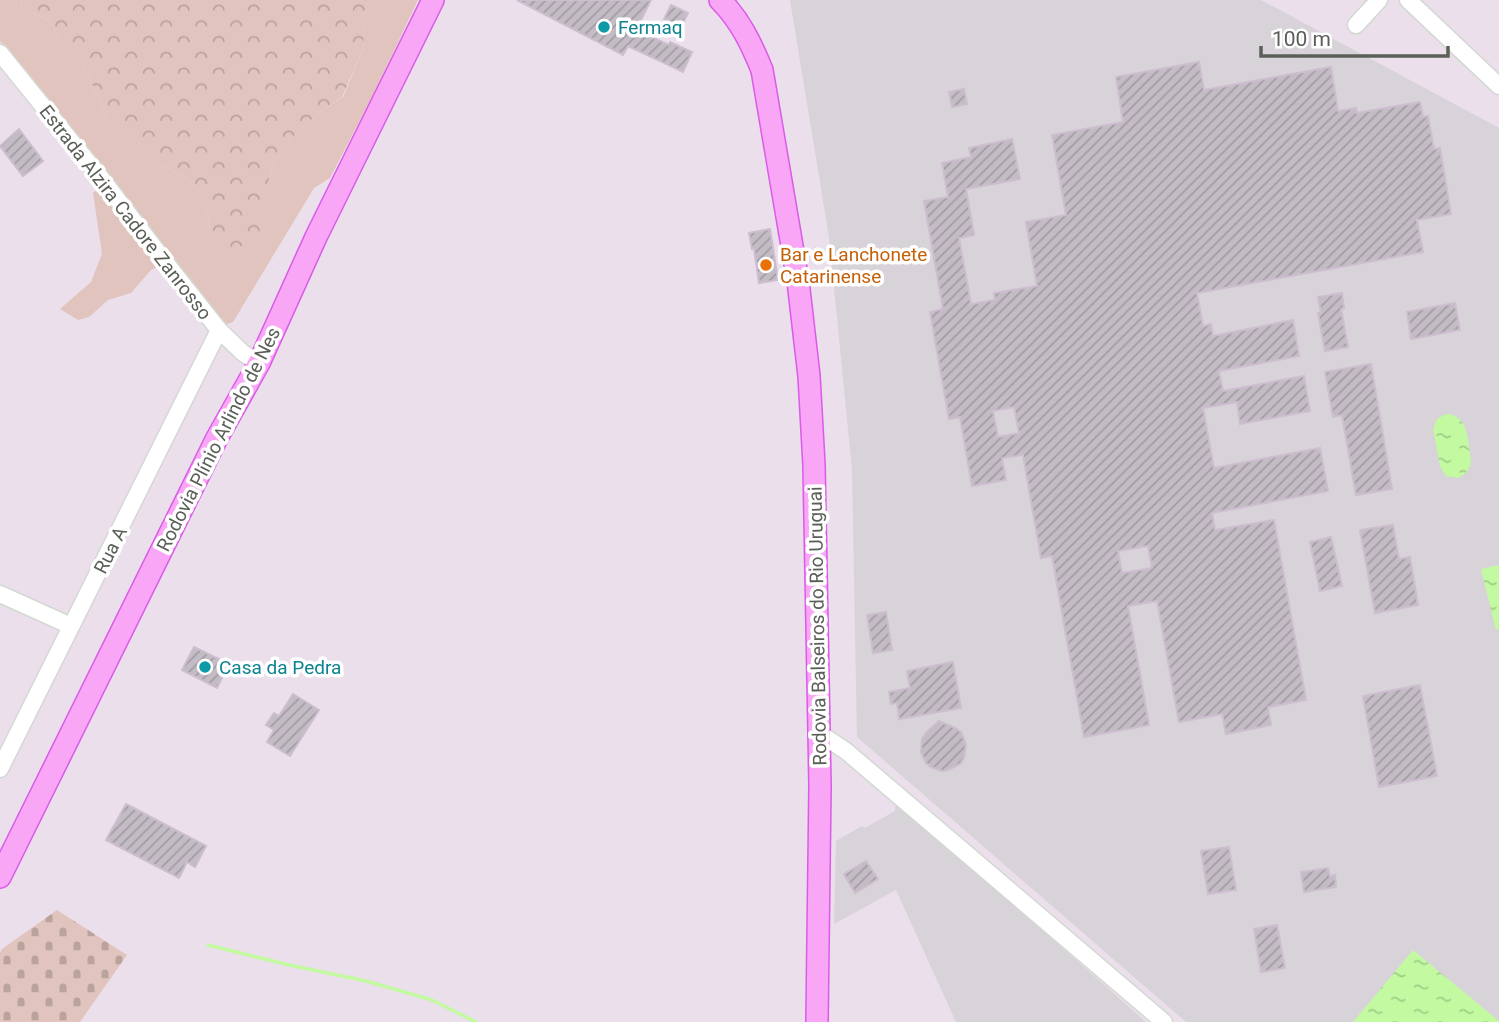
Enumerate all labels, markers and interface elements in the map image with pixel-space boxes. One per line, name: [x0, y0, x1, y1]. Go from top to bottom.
scale bar: [1261, 14, 1448, 58]
place label: Fermaq: [618, 16, 683, 39]
marker: Fermaq: [596, 19, 612, 35]
text: 100 m: [1272, 27, 1331, 51]
street label: Estrada Alzira Cadore Zanrosso: [35, 100, 217, 324]
place label: Bar e Lanchonete Catarinense: [780, 243, 927, 288]
marker: Bar e Lanchonete Catarinense: [758, 257, 774, 273]
street label: Rodovia Plínio Arlindo de Nes: [152, 323, 285, 555]
street label: Rodovia Balseiros do Rio Uruguai: [804, 486, 831, 766]
street label: Rua A: [89, 522, 132, 578]
place label: Casa da Pedra: [219, 656, 341, 679]
marker: Casa da Pedra: [197, 659, 213, 675]

